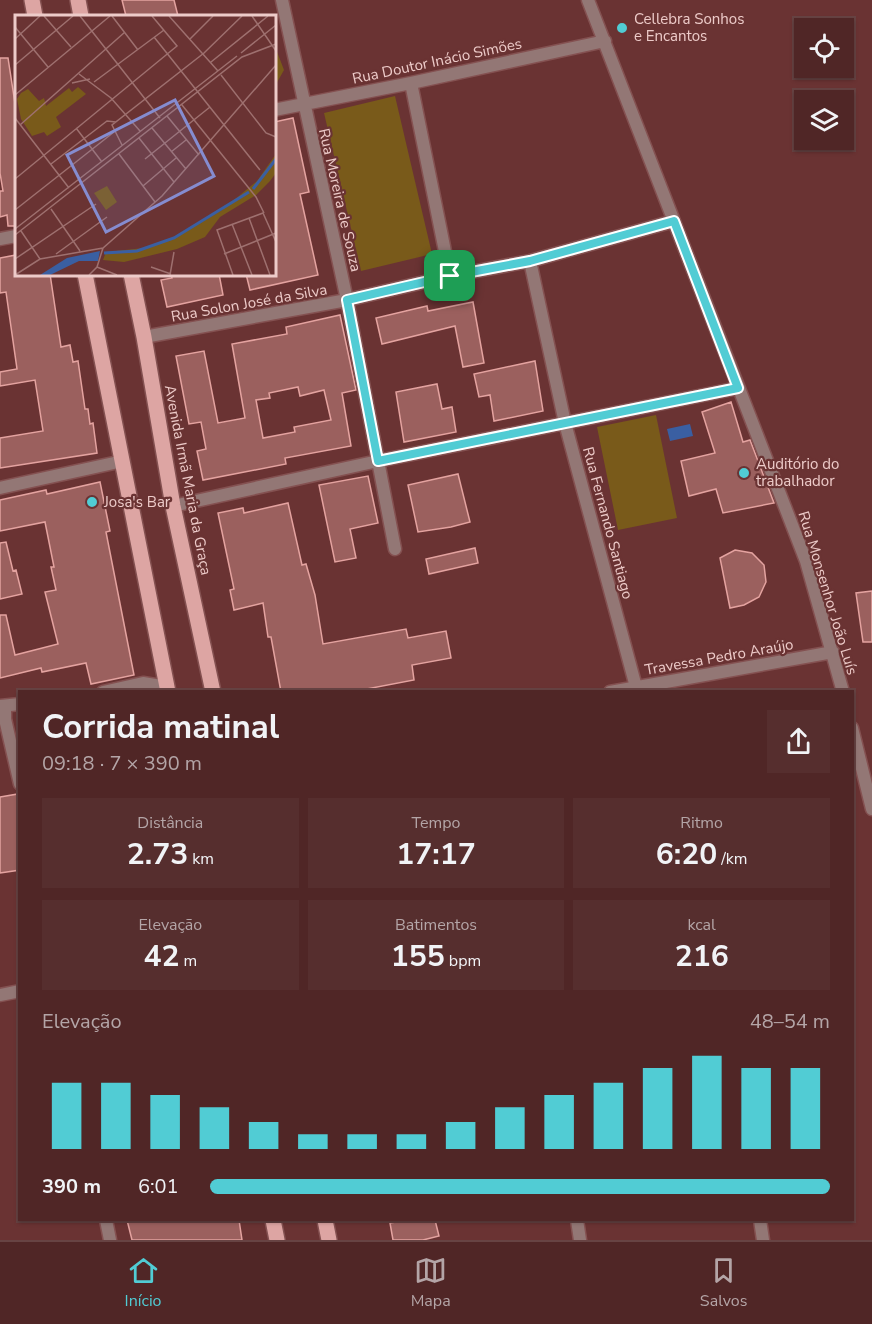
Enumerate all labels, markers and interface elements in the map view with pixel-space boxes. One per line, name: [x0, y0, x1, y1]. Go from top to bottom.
place label: Cellebra Sonhos e Encantos: [634, 9, 744, 46]
inset map: [15, 15, 276, 276]
map controls: [794, 18, 854, 150]
button: locate: [794, 18, 854, 78]
marker: Cellebra Sonhos e Encantos: [615, 21, 629, 35]
street label: Rua Doutor Inácio Simões: [350, 33, 524, 89]
button: layers: [794, 90, 854, 150]
street label: Rua Moreira de Souza: [314, 126, 366, 274]
pin: [424, 250, 475, 301]
icon: arrive: [433, 259, 466, 292]
street label: Rua Solon José da Silva: [169, 279, 329, 327]
street label: Avenida Irmã Maria da Graça: [160, 383, 216, 577]
street label: Rua Fernando Santiago: [578, 445, 638, 601]
place label: Auditório do trabalhador: [756, 454, 839, 491]
marker: Auditório do trabalhador: [737, 466, 751, 480]
place label: Josa's Bar: [103, 492, 171, 512]
marker: Josa's Bar: [85, 495, 99, 509]
street label: Rua Monsenhor João Luís: [794, 509, 862, 677]
street label: Travessa Pedro Araújo: [643, 634, 795, 680]
text: Corrida matinal: [42, 705, 279, 750]
button: share: [767, 710, 830, 773]
text: 09:18 · 7 × 390 m: [42, 750, 202, 777]
text: Distância: [137, 812, 203, 834]
text: Tempo: [412, 812, 460, 834]
text: Ritmo: [680, 812, 723, 834]
text: 2.73: [127, 834, 188, 875]
text: 17:17: [396, 834, 476, 875]
text: 6:20: [656, 834, 717, 875]
text: km: [188, 848, 214, 870]
text: /km: [717, 848, 748, 870]
text: Elevação: [138, 914, 202, 936]
text: Batimentos: [395, 914, 477, 936]
text: kcal: [687, 914, 716, 936]
text: 42: [143, 936, 179, 977]
text: 155: [391, 936, 445, 977]
text: 216: [675, 936, 729, 977]
text: m: [179, 950, 197, 972]
text: bpm: [445, 950, 481, 972]
text: Elevação: [42, 1008, 122, 1035]
text: 48–54 m: [750, 1008, 830, 1035]
text: 390 m: [42, 1173, 101, 1200]
text: 6:01: [138, 1173, 179, 1200]
tab: Início: [125, 1254, 162, 1312]
tab: Mapa: [411, 1254, 451, 1312]
tab: Salvos: [700, 1254, 747, 1312]

